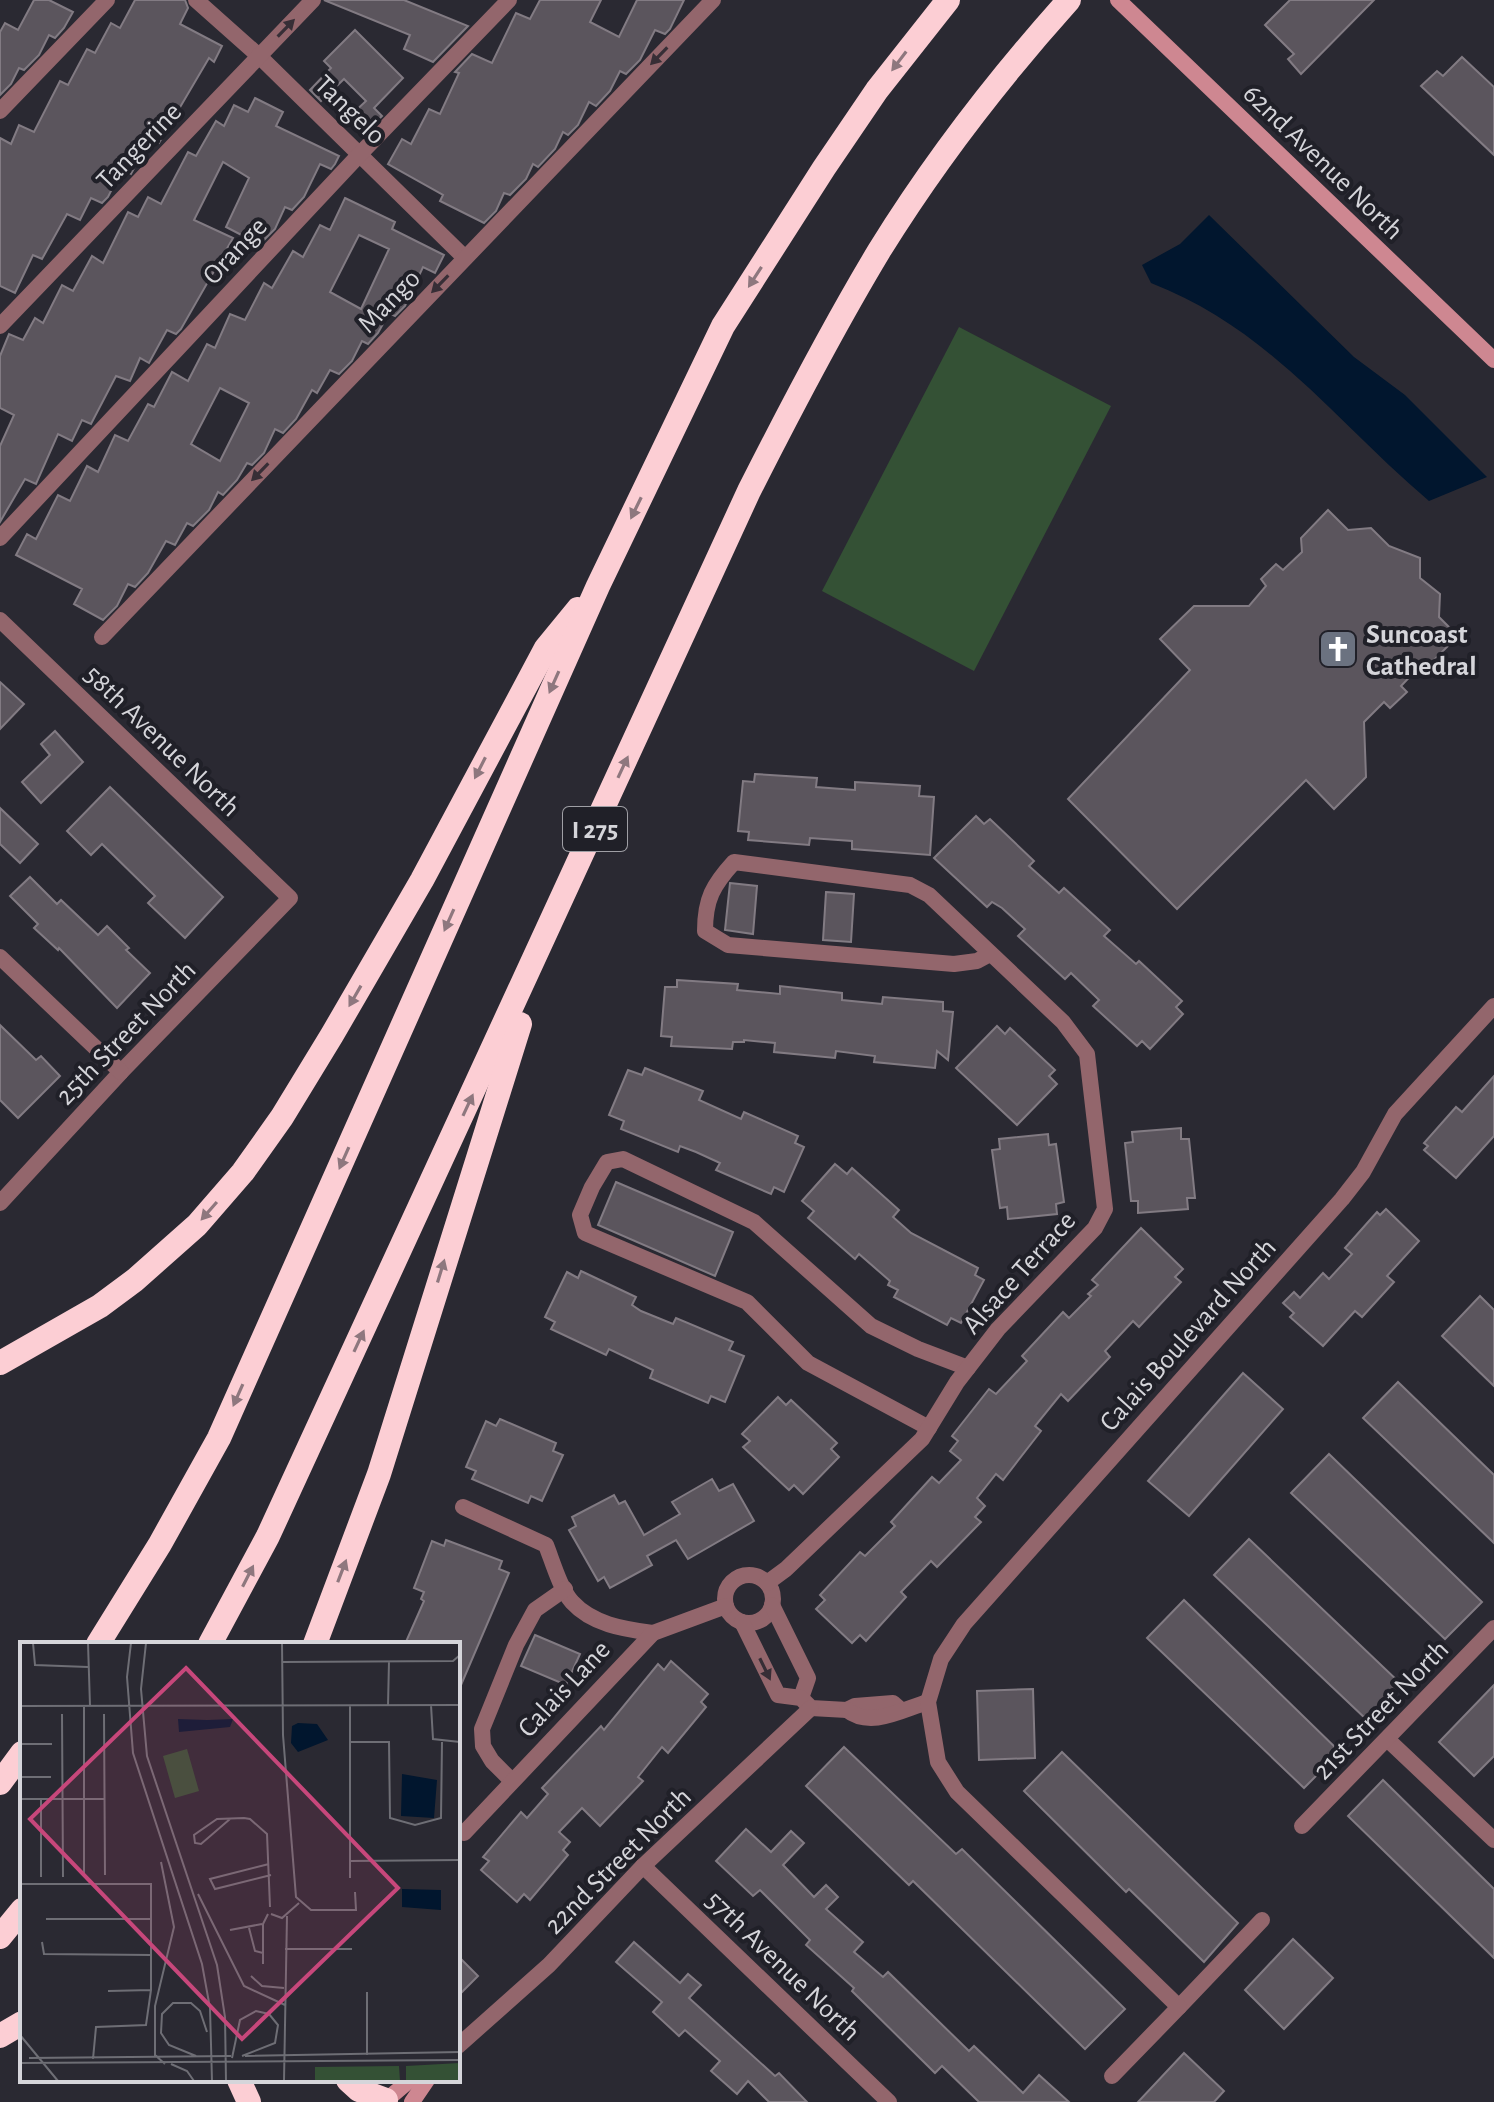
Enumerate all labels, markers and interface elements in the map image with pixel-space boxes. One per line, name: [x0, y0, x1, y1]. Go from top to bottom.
one-way arrow: [277, 19, 295, 38]
one-way arrow: [650, 46, 669, 65]
one-way arrow: [892, 51, 908, 71]
street label: Tangelo: [309, 70, 390, 150]
street label: 62nd Avenue North: [1237, 79, 1408, 246]
street label: Tangerine: [92, 98, 187, 195]
street label: Orange: [198, 212, 273, 290]
street label: Mango: [353, 264, 426, 339]
one-way arrow: [748, 267, 763, 288]
one-way arrow: [431, 274, 450, 293]
one-way arrow: [251, 462, 270, 481]
one-way arrow: [629, 496, 642, 519]
place label: Suncoast Cathedral: [1366, 621, 1477, 681]
church icon: Suncoast Cathedral: [1317, 628, 1359, 670]
street label: 58th Avenue North: [79, 661, 245, 822]
one-way arrow: [547, 671, 561, 694]
one-way arrow: [617, 755, 630, 779]
one-way arrow: [474, 757, 488, 779]
road number: I 275: [563, 807, 627, 851]
one-way arrow: [442, 908, 455, 932]
street label: 25th Street North: [51, 956, 202, 1111]
one-way arrow: [348, 985, 362, 1007]
one-way arrow: [461, 1093, 475, 1117]
one-way arrow: [337, 1146, 350, 1170]
one-way arrow: [201, 1201, 219, 1220]
street label: Alsace Terrace: [958, 1207, 1081, 1340]
street label: Calais Boulevard North: [1095, 1234, 1282, 1437]
one-way arrow: [436, 1259, 448, 1283]
one-way arrow: [352, 1329, 366, 1353]
one-way arrow: [231, 1384, 245, 1407]
one-way arrow: [336, 1559, 349, 1583]
one-way arrow: [241, 1564, 254, 1587]
street label: 21st Street North: [1308, 1635, 1455, 1785]
street label: Calais Lane: [513, 1636, 616, 1743]
inset map: [20, 1642, 460, 2082]
one-way arrow: [758, 1657, 772, 1681]
street label: 22nd Street North: [540, 1783, 697, 1940]
street label: 57th Avenue North: [700, 1886, 865, 2047]

